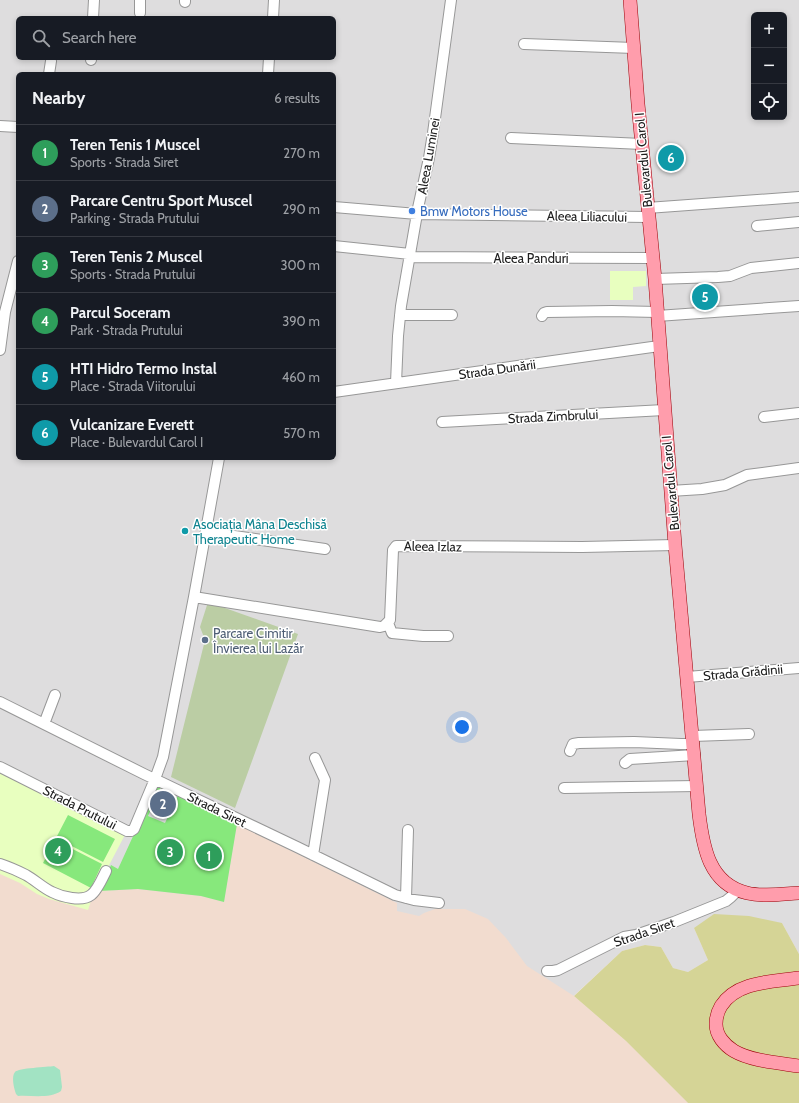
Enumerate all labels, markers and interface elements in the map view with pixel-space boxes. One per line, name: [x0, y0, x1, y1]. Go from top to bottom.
map controls: [751, 12, 787, 120]
button: +: [751, 12, 787, 48]
search box: [16, 16, 336, 60]
icon: search: [30, 27, 52, 49]
text: Search here: [62, 29, 137, 47]
button: −: [751, 48, 787, 84]
button: locate: [751, 84, 787, 120]
text: Nearby: [32, 88, 85, 108]
text: 6 results: [274, 90, 320, 106]
street label: Bulevardul Carol I: [631, 112, 655, 208]
street label: Aleea Luminei: [413, 116, 443, 196]
text: Teren Tenis 1 Muscel: [70, 136, 200, 154]
pin: 6: [658, 143, 684, 173]
text: 1: [43, 145, 47, 161]
text: 270 m: [283, 145, 320, 161]
text: Sports · Strada Siret: [70, 154, 178, 170]
text: Parcare Centru Sport Muscel: [70, 192, 253, 210]
text: 2: [42, 201, 48, 217]
text: 290 m: [282, 201, 320, 217]
place label: Bmw Motors House: [420, 203, 528, 219]
marker: Bmw Motors House: [407, 206, 417, 216]
street label: Aleea Liliacului: [547, 207, 627, 225]
text: Parking · Strada Prutului: [70, 210, 199, 226]
text: Teren Tenis 2 Muscel: [70, 248, 202, 266]
street label: Aleea Panduri: [493, 250, 569, 266]
text: 3: [41, 257, 49, 273]
text: 300 m: [280, 257, 320, 273]
text: Sports · Strada Prutului: [70, 266, 195, 282]
pin: 5: [692, 282, 718, 312]
text: Parcul Soceram: [70, 304, 171, 322]
text: 4: [41, 313, 49, 329]
text: 390 m: [282, 313, 320, 329]
text: Park · Strada Prutului: [70, 322, 183, 338]
street label: Strada Dunării: [457, 356, 537, 382]
text: HTI Hidro Termo Instal: [70, 360, 217, 378]
text: 5: [42, 369, 48, 385]
text: 460 m: [282, 369, 320, 385]
text: Place · Strada Viitorului: [70, 378, 196, 394]
street label: Strada Zimbrului: [507, 406, 599, 426]
text: Vulcanizare Everett: [70, 416, 194, 434]
text: 6: [41, 425, 49, 441]
text: 570 m: [283, 425, 320, 441]
text: Place · Bulevardul Carol I: [70, 434, 203, 450]
street label: Bulevardul Carol I: [658, 435, 682, 531]
place label: Asociația Mâna Deschisă Therapeutic Home: [193, 516, 327, 547]
marker: Asociația Mâna Deschisă Therapeutic Home: [180, 526, 190, 536]
street label: Aleea Izlaz: [404, 537, 462, 555]
place label: Parcare Cimitir Învierea lui Lazăr: [213, 625, 305, 656]
marker: Parcare Cimitir Învierea lui Lazăr: [200, 635, 210, 645]
street label: Strada Grădinii: [702, 661, 784, 683]
your location: [452, 717, 472, 737]
street label: Strada Prutului: [41, 782, 119, 832]
street label: Strada Siret: [185, 788, 250, 830]
pin: 2: [150, 789, 176, 819]
pin: 4: [45, 836, 71, 866]
pin: 3: [157, 837, 183, 867]
pin: 1: [196, 841, 222, 871]
street label: Strada Siret: [611, 914, 677, 950]

